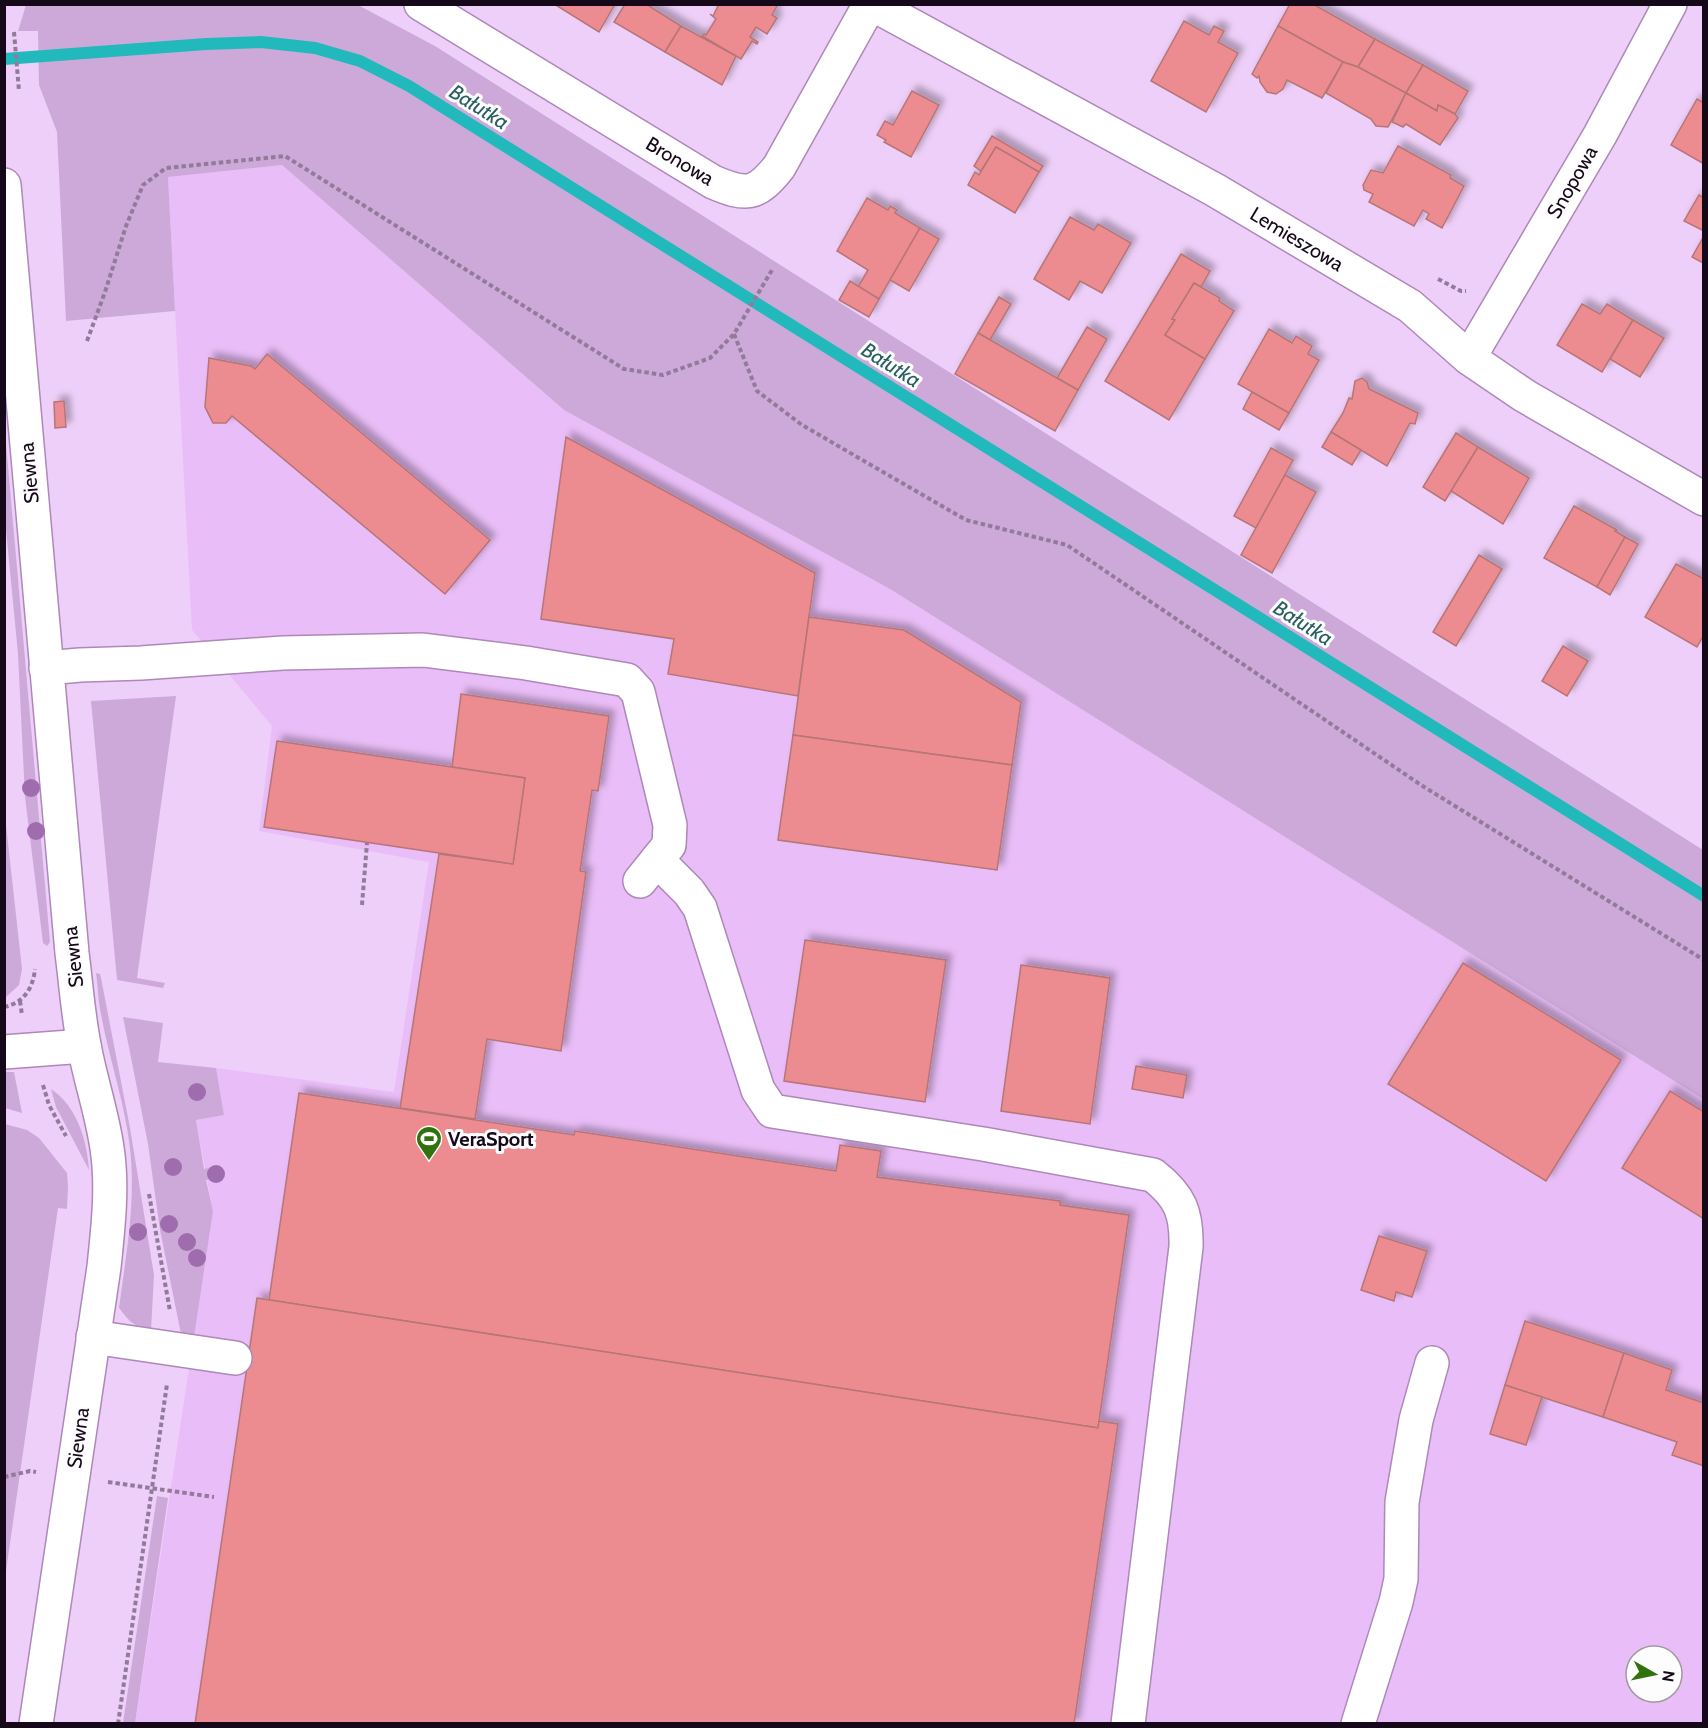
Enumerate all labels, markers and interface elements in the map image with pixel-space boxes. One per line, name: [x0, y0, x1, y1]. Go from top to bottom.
water label: Bałutka: [445, 79, 514, 134]
street label: Bronowa: [642, 131, 719, 191]
street label: Snopowa: [1542, 141, 1603, 223]
street label: Lemieszowa: [1246, 202, 1348, 276]
water label: Bałutka: [857, 337, 926, 392]
street label: Siewna: [14, 441, 44, 505]
water label: Bałutka: [1269, 595, 1338, 650]
street label: Siewna: [58, 925, 88, 989]
sports icon: VeraSport: [414, 1124, 444, 1162]
place label: VeraSport: [448, 1127, 534, 1151]
street label: Siewna: [62, 1406, 94, 1470]
north arrow: [1624, 1644, 1684, 1704]
text: N: [1658, 1669, 1679, 1683]

